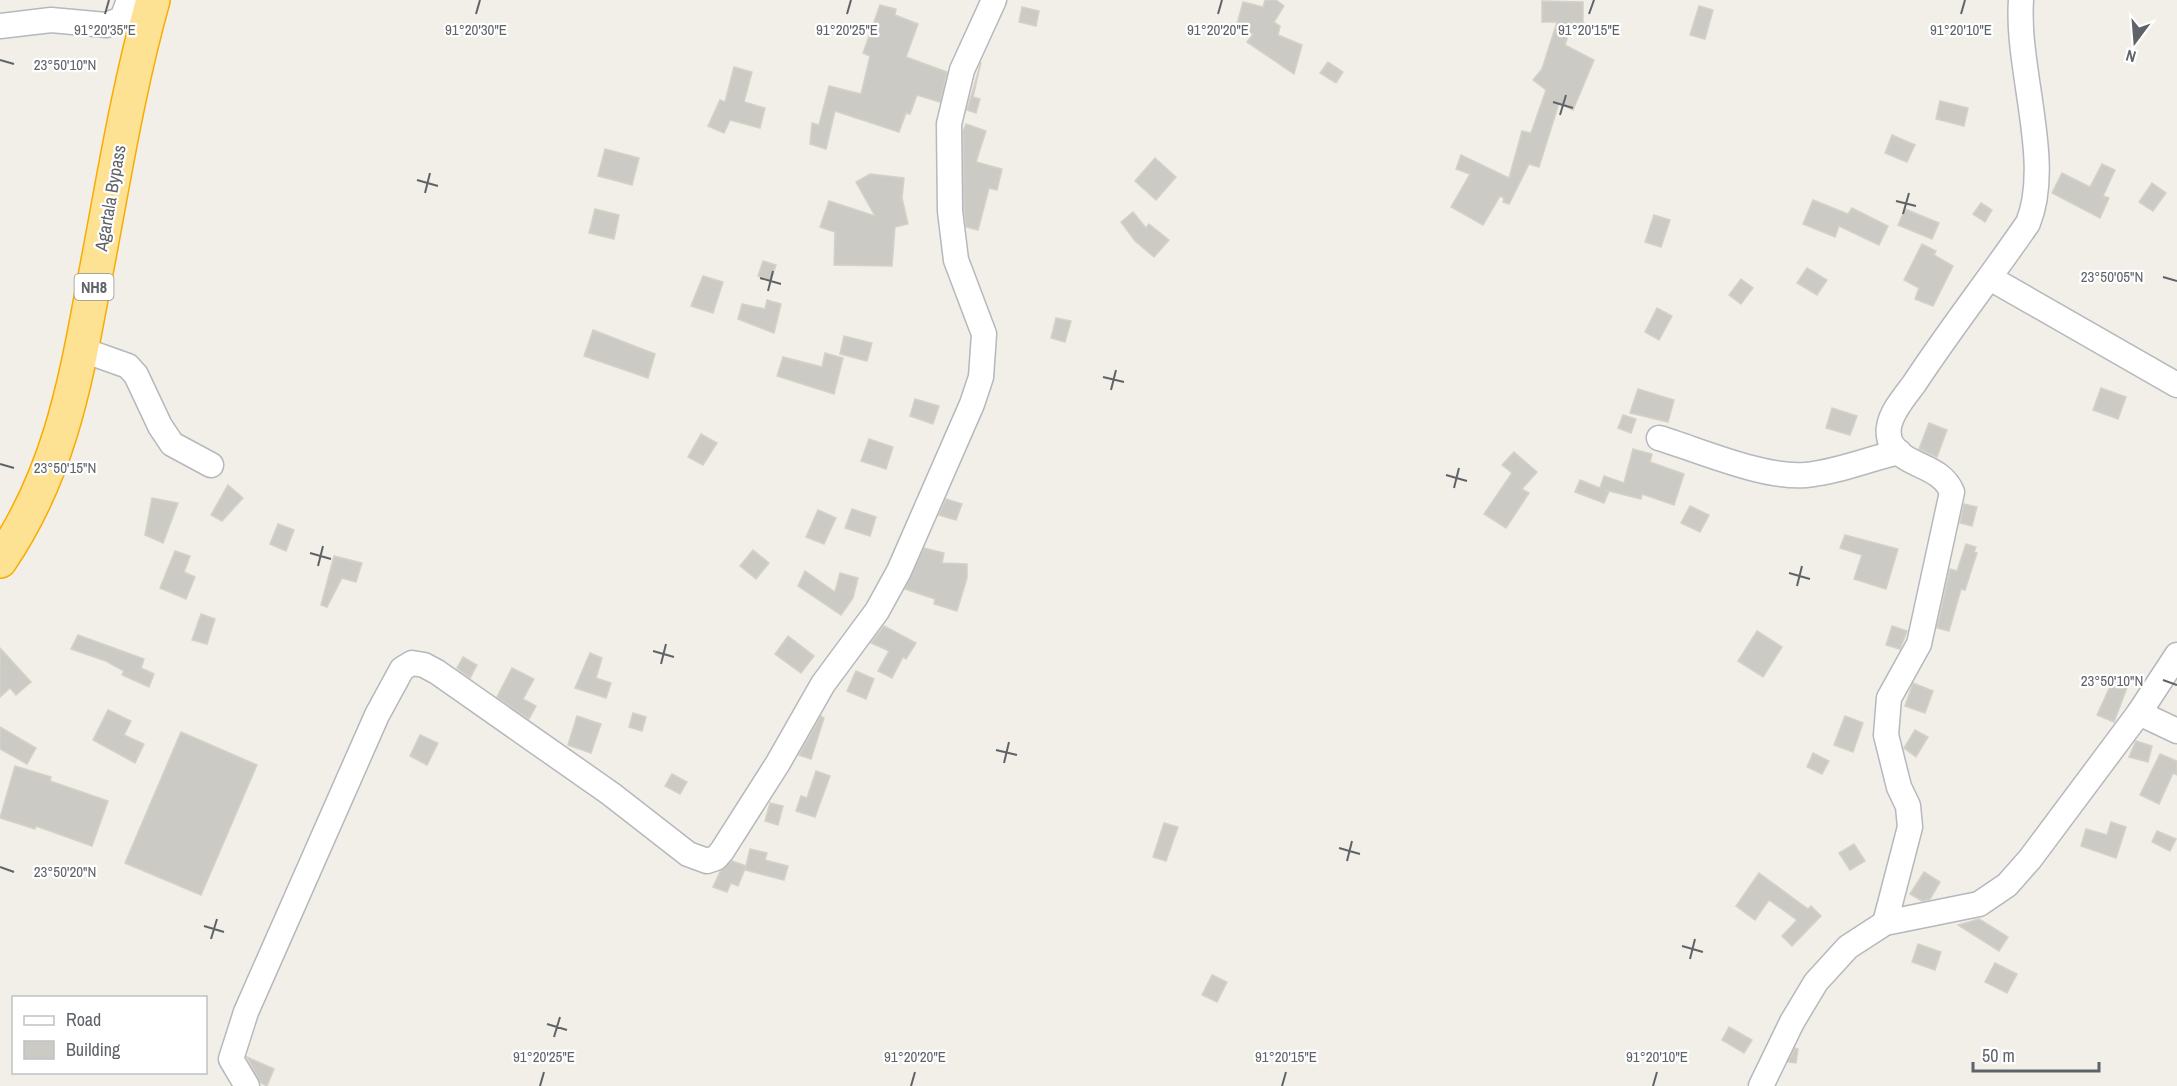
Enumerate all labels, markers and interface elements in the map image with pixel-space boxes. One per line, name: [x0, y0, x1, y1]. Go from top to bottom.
north arrow: [2105, 12, 2165, 72]
text: 91°20'35"E: [74, 19, 136, 40]
text: 91°20'30"E: [445, 19, 507, 40]
text: 91°20'25"E: [816, 19, 878, 40]
text: 91°20'20"E: [1187, 19, 1249, 40]
text: 91°20'15"E: [1558, 19, 1620, 40]
text: 91°20'10"E: [1930, 19, 1992, 40]
text: N: [2123, 45, 2138, 68]
text: 23°50'10"N: [34, 54, 96, 75]
street label: Agartala Bypass: [88, 143, 132, 254]
text: 23°50'05"N: [2081, 266, 2143, 287]
road number: NH8: [74, 274, 113, 300]
text: 23°50'15"N: [34, 457, 96, 478]
text: 23°50'10"N: [2081, 670, 2143, 691]
text: 23°50'20"N: [34, 861, 96, 882]
legend: [12, 996, 207, 1074]
text: Road: [66, 1007, 101, 1032]
scale bar: [1973, 1035, 2099, 1073]
text: Building: [66, 1037, 121, 1062]
text: 50 m: [1982, 1043, 2015, 1068]
text: 91°20'25"E: [513, 1046, 575, 1067]
text: 91°20'20"E: [884, 1046, 946, 1067]
text: 91°20'15"E: [1255, 1046, 1317, 1067]
text: 91°20'10"E: [1626, 1046, 1688, 1067]

